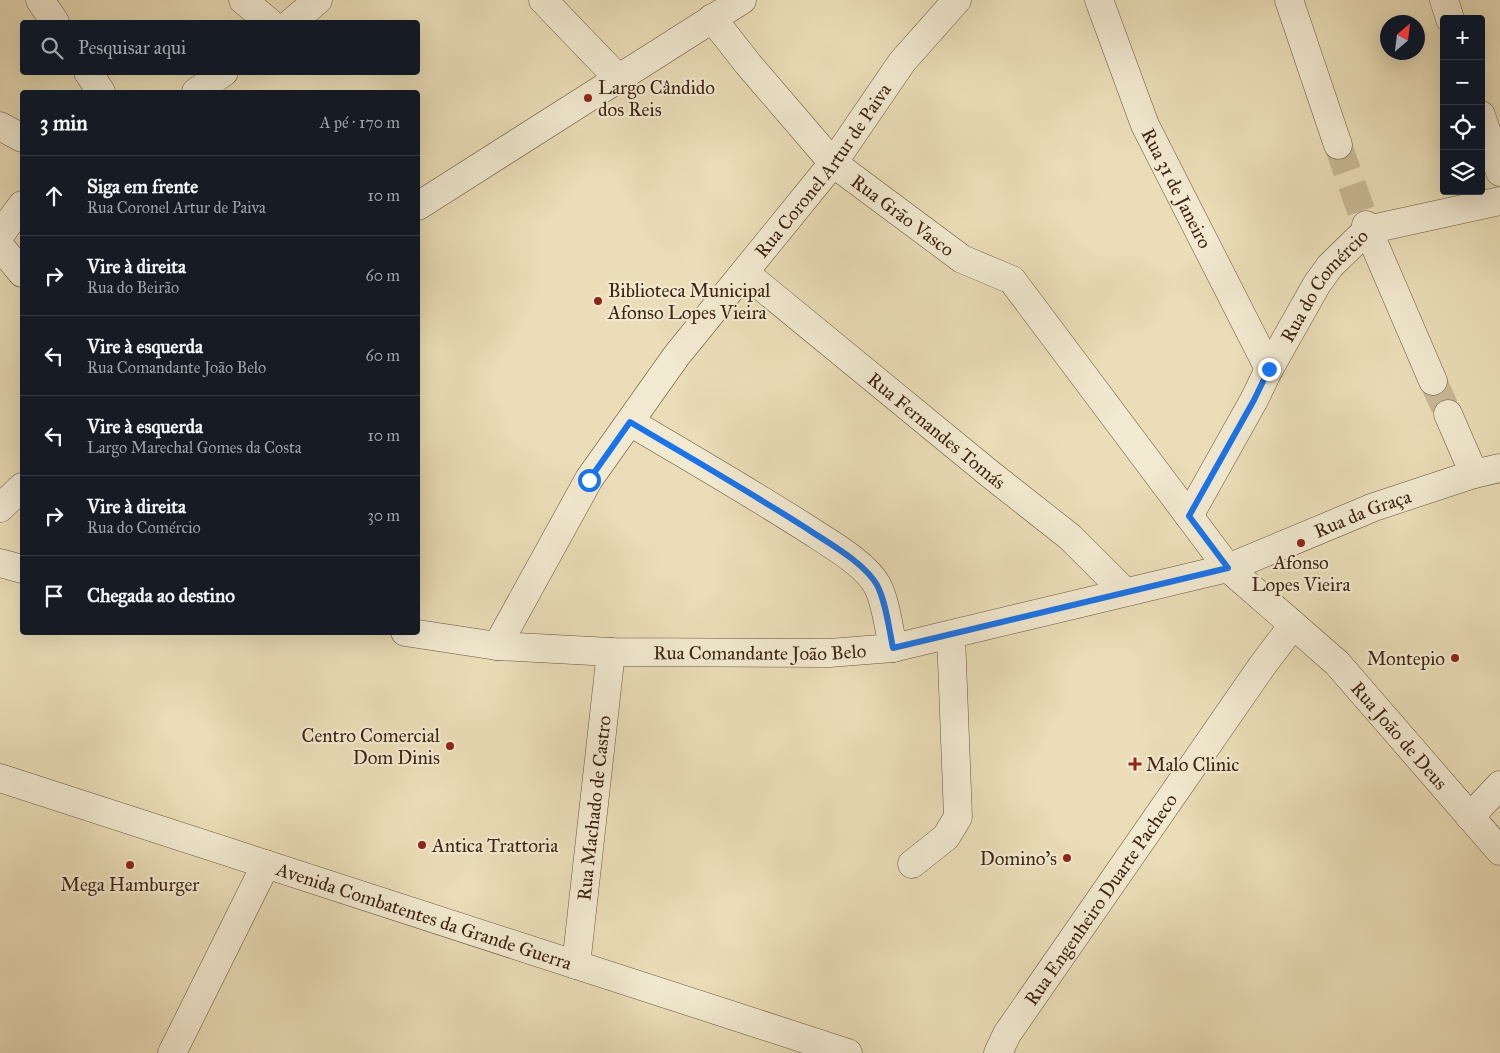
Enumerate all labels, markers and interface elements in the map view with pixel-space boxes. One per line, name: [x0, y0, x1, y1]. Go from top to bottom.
north arrow: [1380, 15, 1425, 60]
map controls: [1440, 15, 1485, 195]
button: +: [1440, 15, 1485, 60]
search box: [20, 20, 420, 75]
icon: search: [38, 34, 66, 62]
text: Pesquisar aqui: [78, 36, 186, 59]
button: −: [1440, 60, 1485, 105]
place label: Largo Cândido dos Reis: [598, 76, 715, 121]
street label: Rua Coronel Artur de Paiva: [749, 78, 896, 262]
marker: Largo Cândido dos Reis: [582, 92, 594, 104]
button: locate: [1440, 105, 1485, 150]
text: 3 min: [40, 110, 88, 136]
text: A pé · 170 m: [320, 113, 400, 132]
street label: Rua 31 de Janeiro: [1137, 124, 1217, 252]
button: layers: [1440, 150, 1485, 195]
street label: Rua Grão Vasco: [847, 169, 959, 261]
text: Siga em frente: [87, 175, 198, 198]
icon: ahead: [40, 182, 68, 210]
text: 10 m: [368, 186, 400, 205]
text: Rua Coronel Artur de Paiva: [87, 198, 266, 217]
street label: Rua do Comércio: [1275, 224, 1373, 346]
text: Vire à direita: [87, 255, 186, 278]
icon: right: [40, 262, 68, 290]
text: 60 m: [366, 266, 400, 285]
text: Rua do Beirão: [87, 278, 179, 297]
place label: Biblioteca Municipal Afonso Lopes Vieira: [607, 279, 771, 324]
marker: Biblioteca Municipal Afonso Lopes Vieira: [592, 295, 604, 307]
text: Vire à esquerda: [87, 335, 203, 358]
icon: left: [40, 342, 68, 370]
text: 60 m: [366, 346, 400, 365]
text: Rua Comandante João Belo: [87, 358, 266, 377]
route end: [1258, 358, 1281, 381]
street label: Rua Fernandes Tomás: [863, 367, 1010, 494]
text: Vire à esquerda: [87, 415, 203, 438]
icon: left: [40, 422, 68, 450]
text: 10 m: [368, 426, 400, 445]
text: Largo Marechal Gomes da Costa: [87, 438, 301, 457]
route start: [578, 469, 601, 492]
street label: Rua da Graça: [1310, 484, 1415, 542]
text: Vire à direita: [87, 495, 186, 518]
icon: right: [40, 502, 68, 530]
text: 30 m: [367, 506, 400, 525]
text: Rua do Comércio: [87, 518, 201, 537]
marker: Afonso Lopes Vieira: [1295, 537, 1307, 549]
place label: Afonso Lopes Vieira: [1252, 551, 1351, 596]
icon: arrive: [40, 582, 68, 610]
text: Chegada ao destino: [87, 584, 235, 607]
street label: Rua Comandante João Belo: [653, 639, 867, 665]
place label: Montepio: [1367, 647, 1445, 670]
marker: Montepio: [1449, 652, 1461, 664]
street label: Rua João de Deus: [1346, 676, 1453, 794]
street label: Rua Machado de Castro: [572, 714, 615, 902]
place label: Centro Comercial Dom Dinis: [302, 724, 441, 769]
marker: Centro Comercial Dom Dinis: [444, 740, 456, 752]
place label: Malo Clinic: [1146, 753, 1239, 776]
marker: Malo Clinic: [1128, 757, 1142, 771]
street label: Rua Engenheiro Duarte Pacheco: [1019, 789, 1182, 1010]
place label: Antica Trattoria: [431, 834, 559, 857]
marker: Antica Trattoria: [416, 839, 428, 851]
place label: Domino's: [980, 847, 1057, 870]
marker: Domino's: [1061, 852, 1073, 864]
street label: Avenida Combatentes da Grande Guerra: [273, 857, 576, 974]
marker: Mega Hamburger: [124, 859, 136, 871]
place label: Mega Hamburger: [61, 873, 200, 897]

